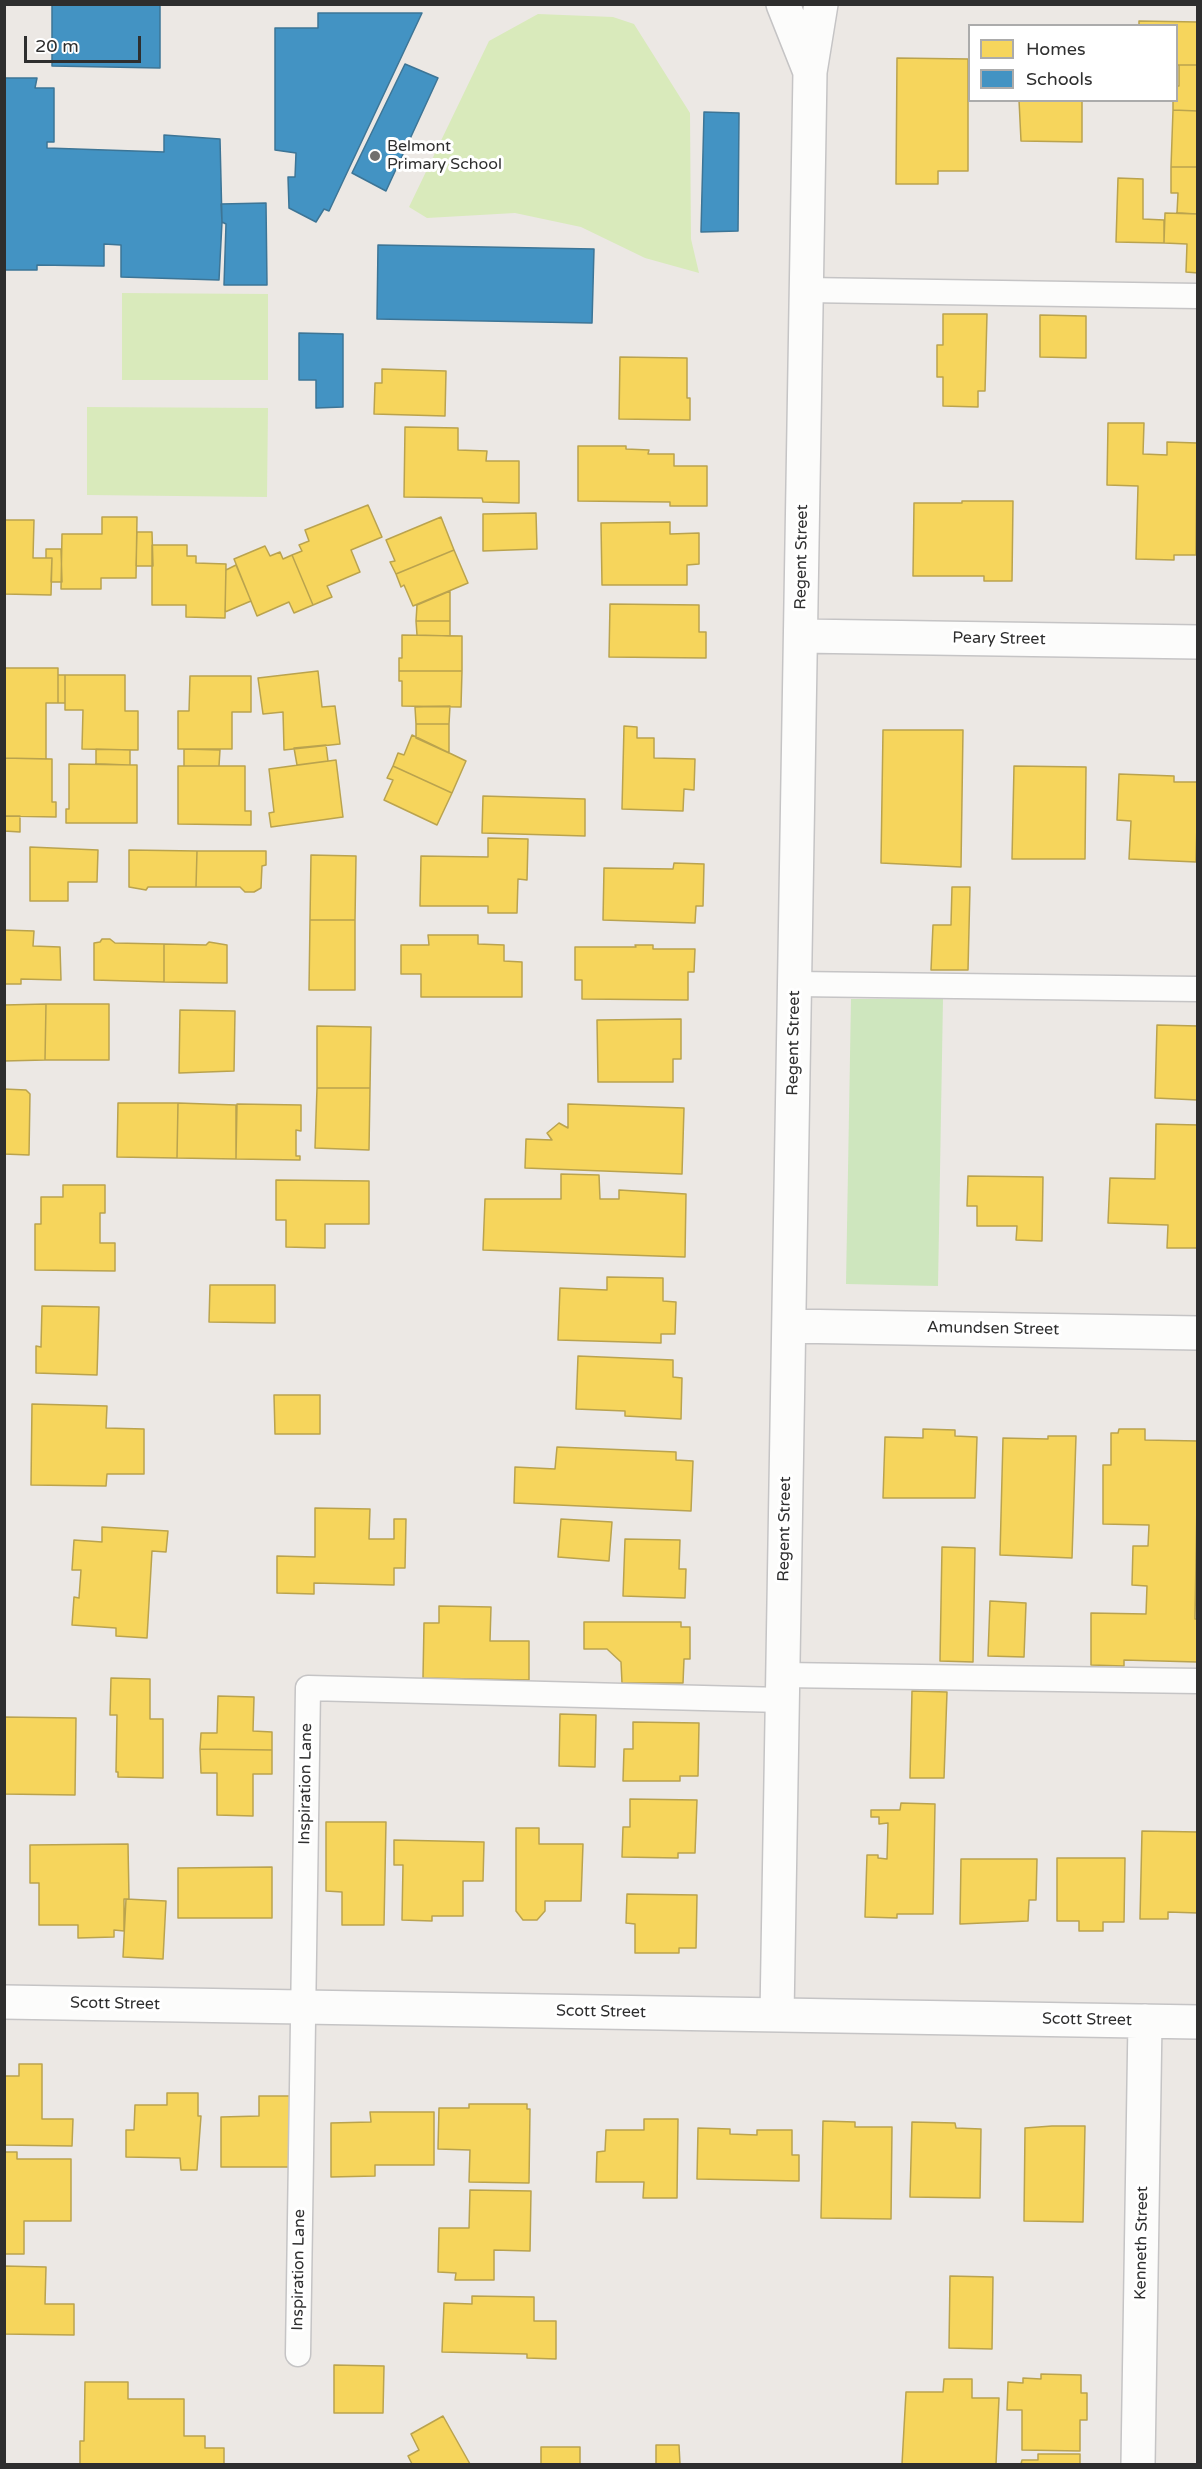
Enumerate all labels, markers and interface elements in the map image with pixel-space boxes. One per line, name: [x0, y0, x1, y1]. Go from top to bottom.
scale bar: [27, 24, 144, 62]
legend: [968, 24, 1178, 102]
text: 20 m: [35, 35, 79, 57]
text: Homes: [1026, 38, 1086, 60]
text: Schools: [1026, 68, 1093, 90]
place label: Belmont Primary School: [387, 137, 502, 175]
marker: Belmont Primary School: [368, 149, 382, 163]
street label: Regent Street: [791, 504, 813, 610]
street label: Peary Street: [952, 629, 1046, 649]
street label: Regent Street: [783, 990, 805, 1096]
street label: Amundsen Street: [927, 1318, 1059, 1340]
street label: Regent Street: [774, 1476, 796, 1582]
street label: Inspiration Lane: [295, 1723, 317, 1845]
street label: Scott Street: [70, 1994, 160, 2014]
street label: Scott Street: [556, 2002, 646, 2022]
street label: Scott Street: [1042, 2010, 1132, 2030]
street label: Kenneth Street: [1131, 2186, 1153, 2300]
street label: Inspiration Lane: [288, 2209, 310, 2331]

